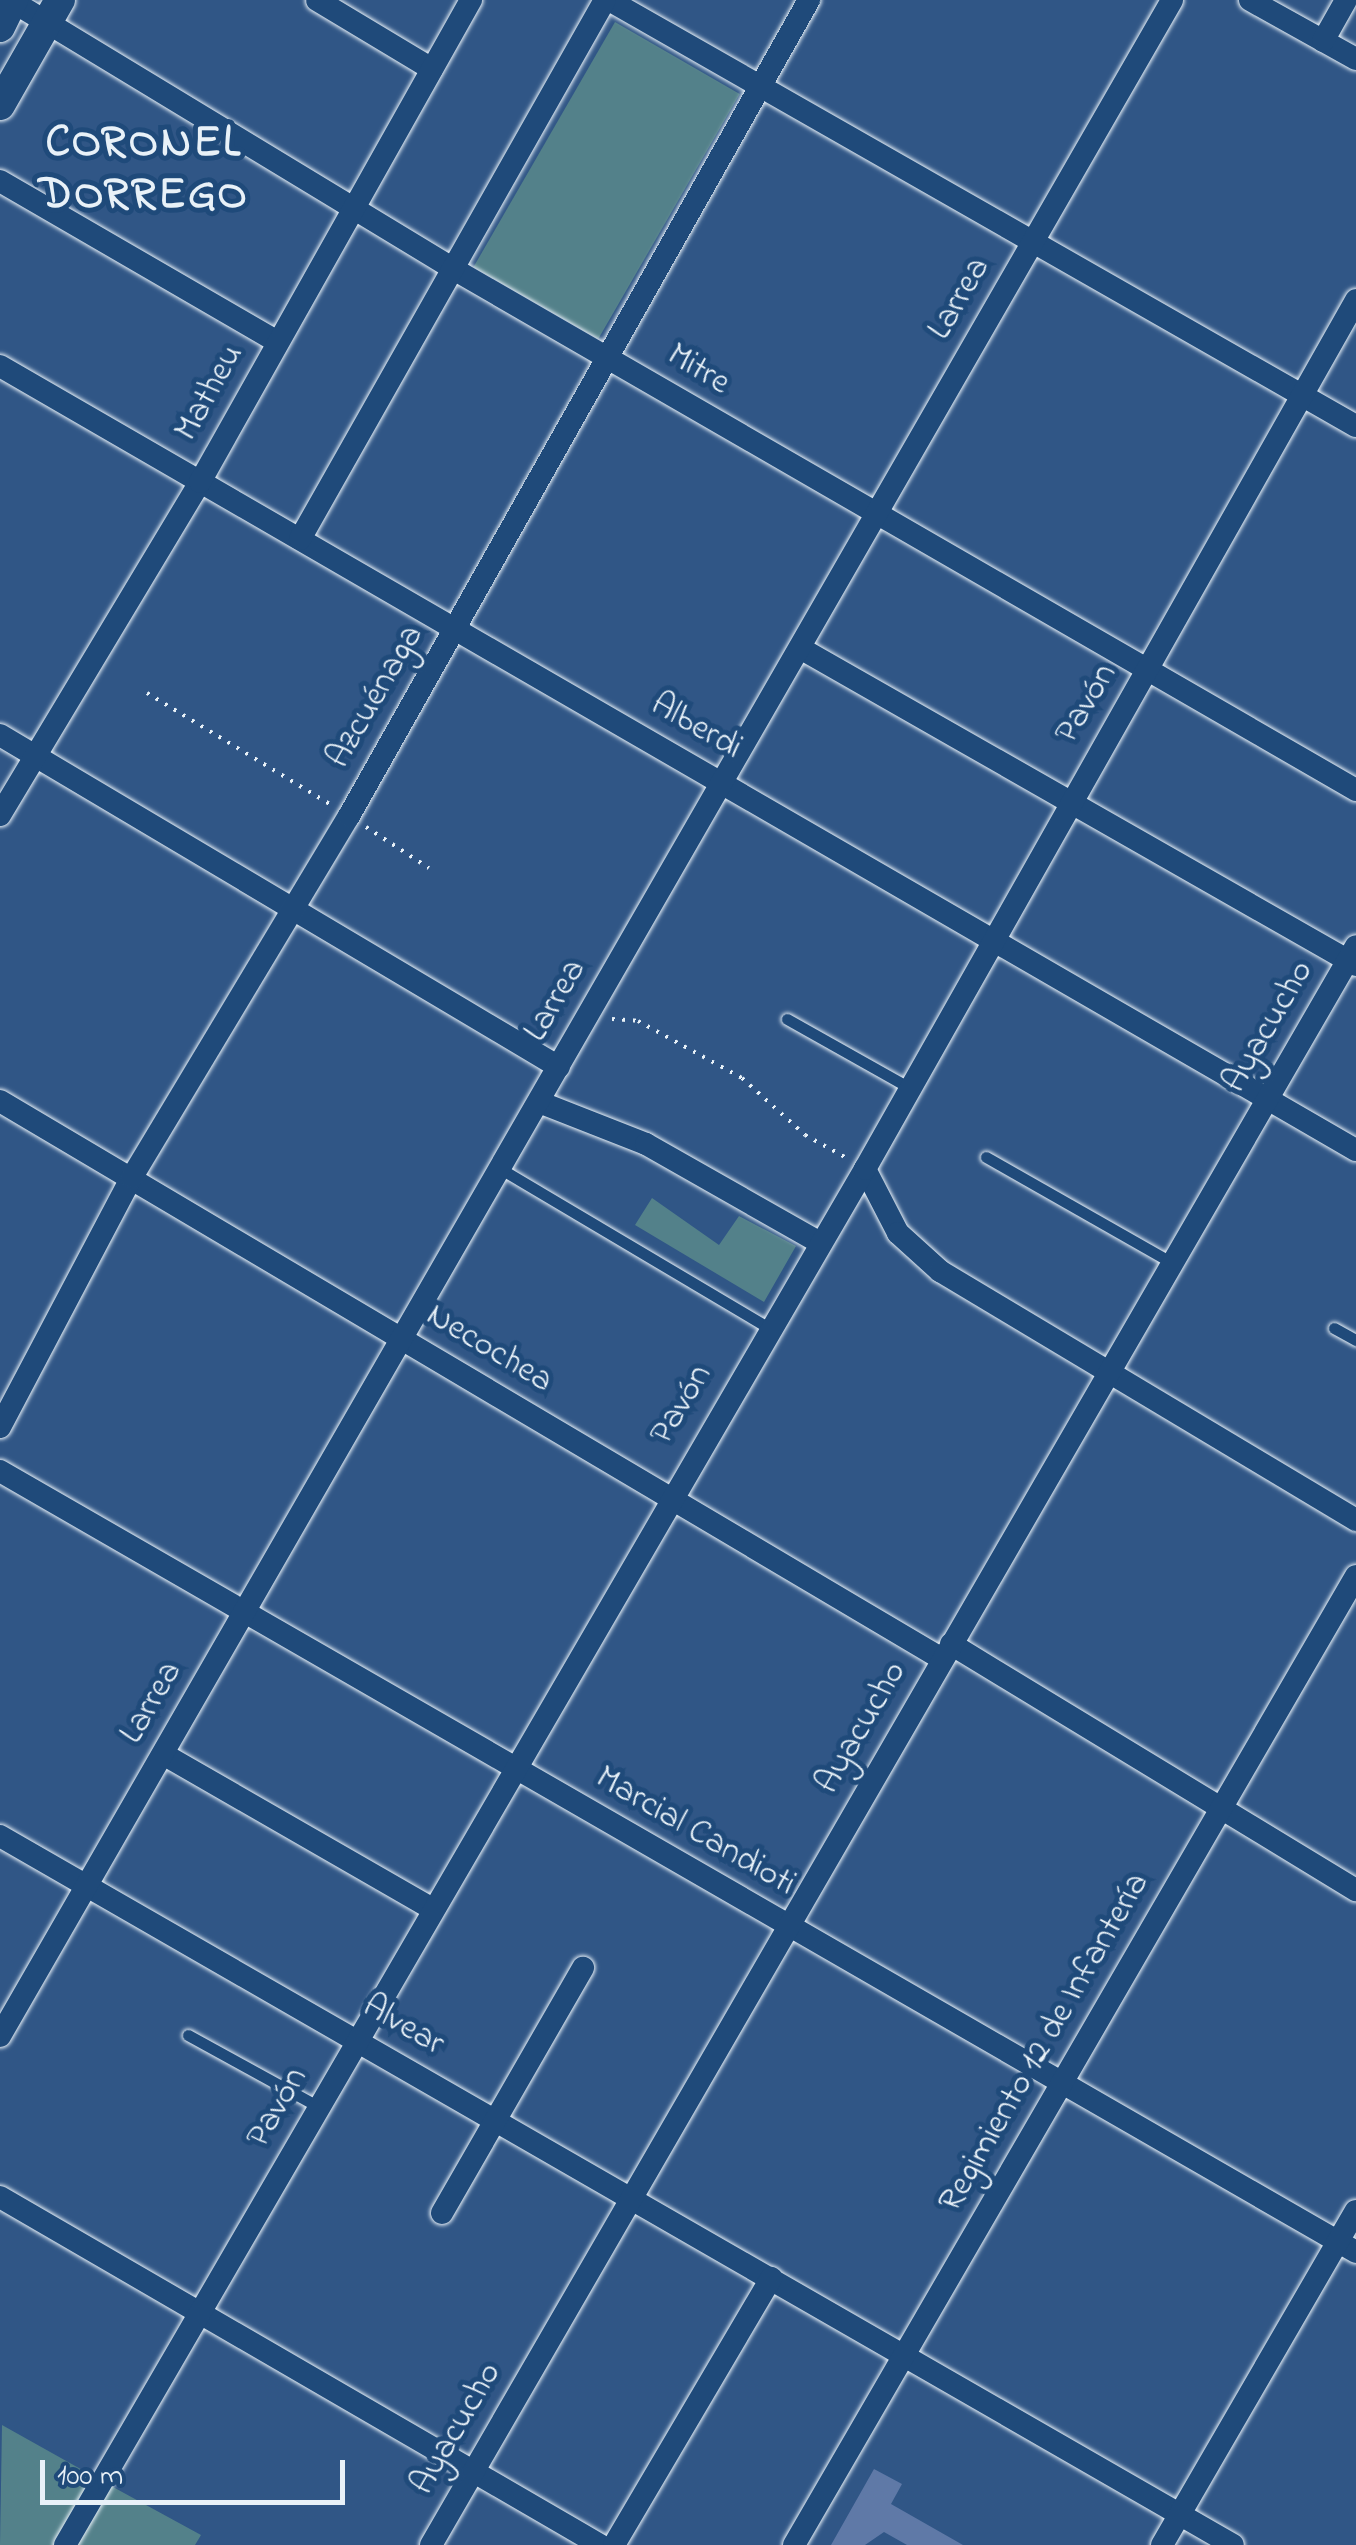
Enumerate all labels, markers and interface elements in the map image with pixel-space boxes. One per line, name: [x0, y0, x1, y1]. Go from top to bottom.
district label: CORONEL DORREGO: [39, 118, 249, 224]
street label: Larrea: [920, 250, 1000, 348]
street label: Mitre: [659, 335, 737, 405]
street label: Matheu: [166, 337, 254, 449]
street label: Azcuénaga: [318, 618, 434, 776]
street label: Pavón: [1047, 656, 1127, 752]
street label: Alberdi: [643, 684, 749, 770]
street label: Larrea: [516, 952, 596, 1050]
street label: Ayacucho: [1214, 953, 1324, 1101]
street label: Necochea: [418, 1295, 560, 1403]
street label: Pavón: [642, 1357, 722, 1453]
street label: Larrea: [112, 1654, 192, 1752]
street label: Ayacucho: [807, 1654, 917, 1802]
street label: Marcial Candioti: [588, 1758, 802, 1906]
street label: Regimiento 12 de Infantería: [931, 1866, 1159, 2220]
street label: Alvear: [355, 1986, 451, 2066]
street label: Pavón: [238, 2060, 318, 2156]
street label: Ayacucho: [402, 2355, 512, 2503]
scale bar: [45, 2440, 350, 2502]
text: 100 m: [57, 2455, 123, 2499]

